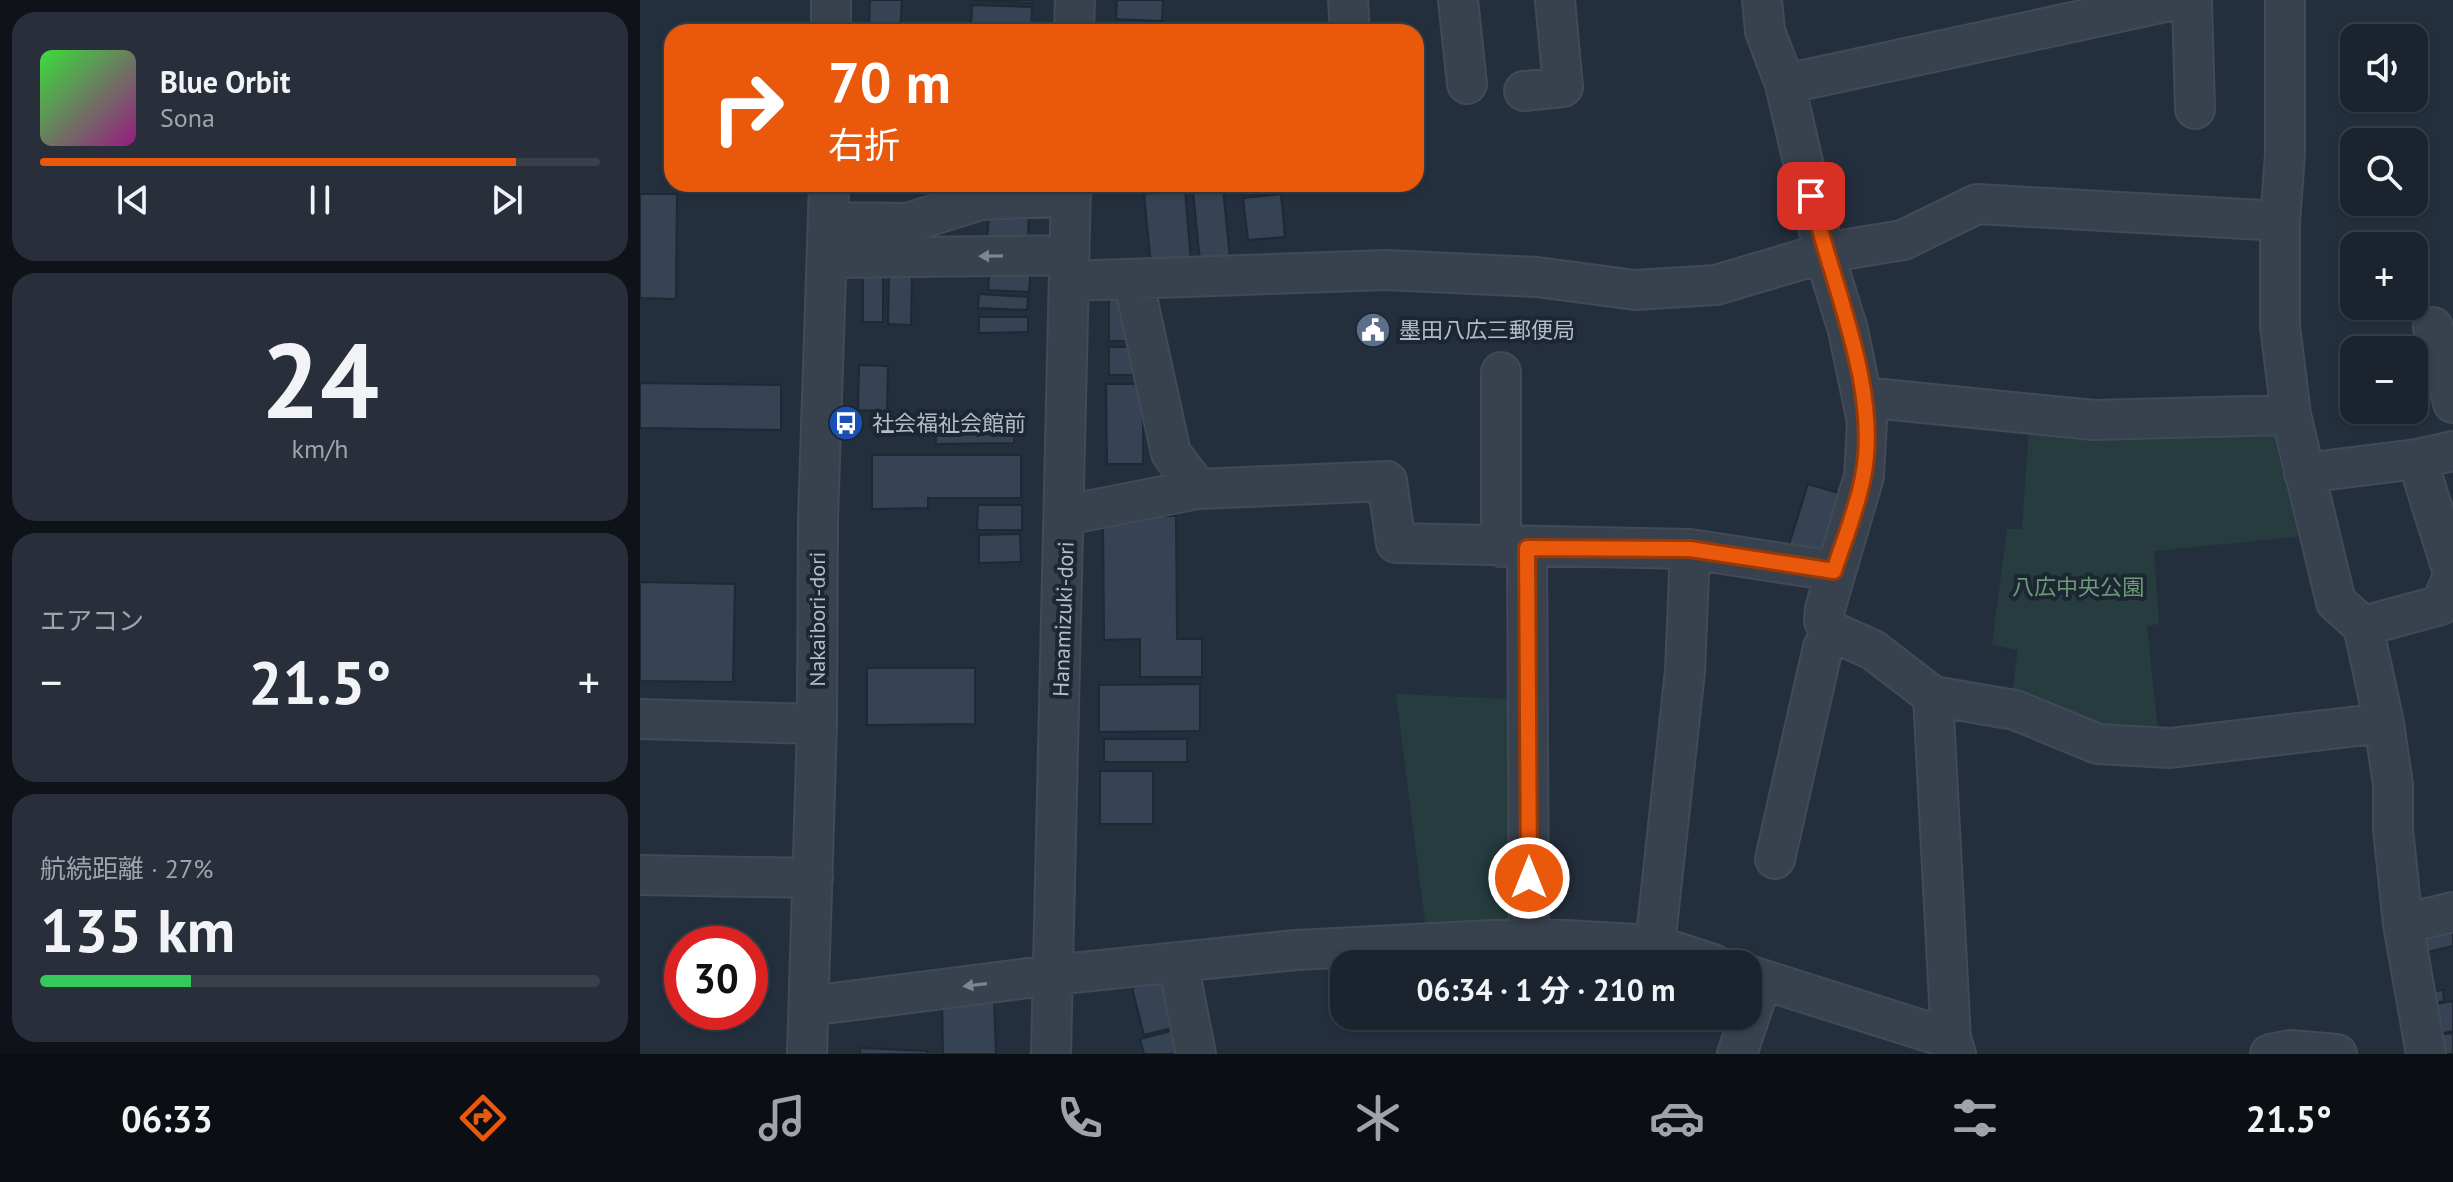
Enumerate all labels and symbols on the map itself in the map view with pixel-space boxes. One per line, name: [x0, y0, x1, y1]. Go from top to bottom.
pin: [1777, 162, 1845, 230]
one-way arrow: [978, 250, 1003, 262]
public building icon: 墨田八広三郵便局: [1354, 311, 1392, 349]
place label: 墨田八広三郵便局: [1399, 316, 1575, 344]
bus stop icon: 社会福祉会館前: [827, 404, 865, 442]
place label: 社会福祉会館前: [872, 409, 1026, 437]
street label: Hanamizuki-dori: [1046, 541, 1080, 697]
street label: Nakaibori-dori: [803, 551, 831, 687]
park label: 八広中央公園: [2012, 573, 2144, 601]
position arrow: [1487, 836, 1571, 920]
speed limit sign: 30: [664, 926, 768, 1030]
one-way arrow: [963, 979, 988, 992]

